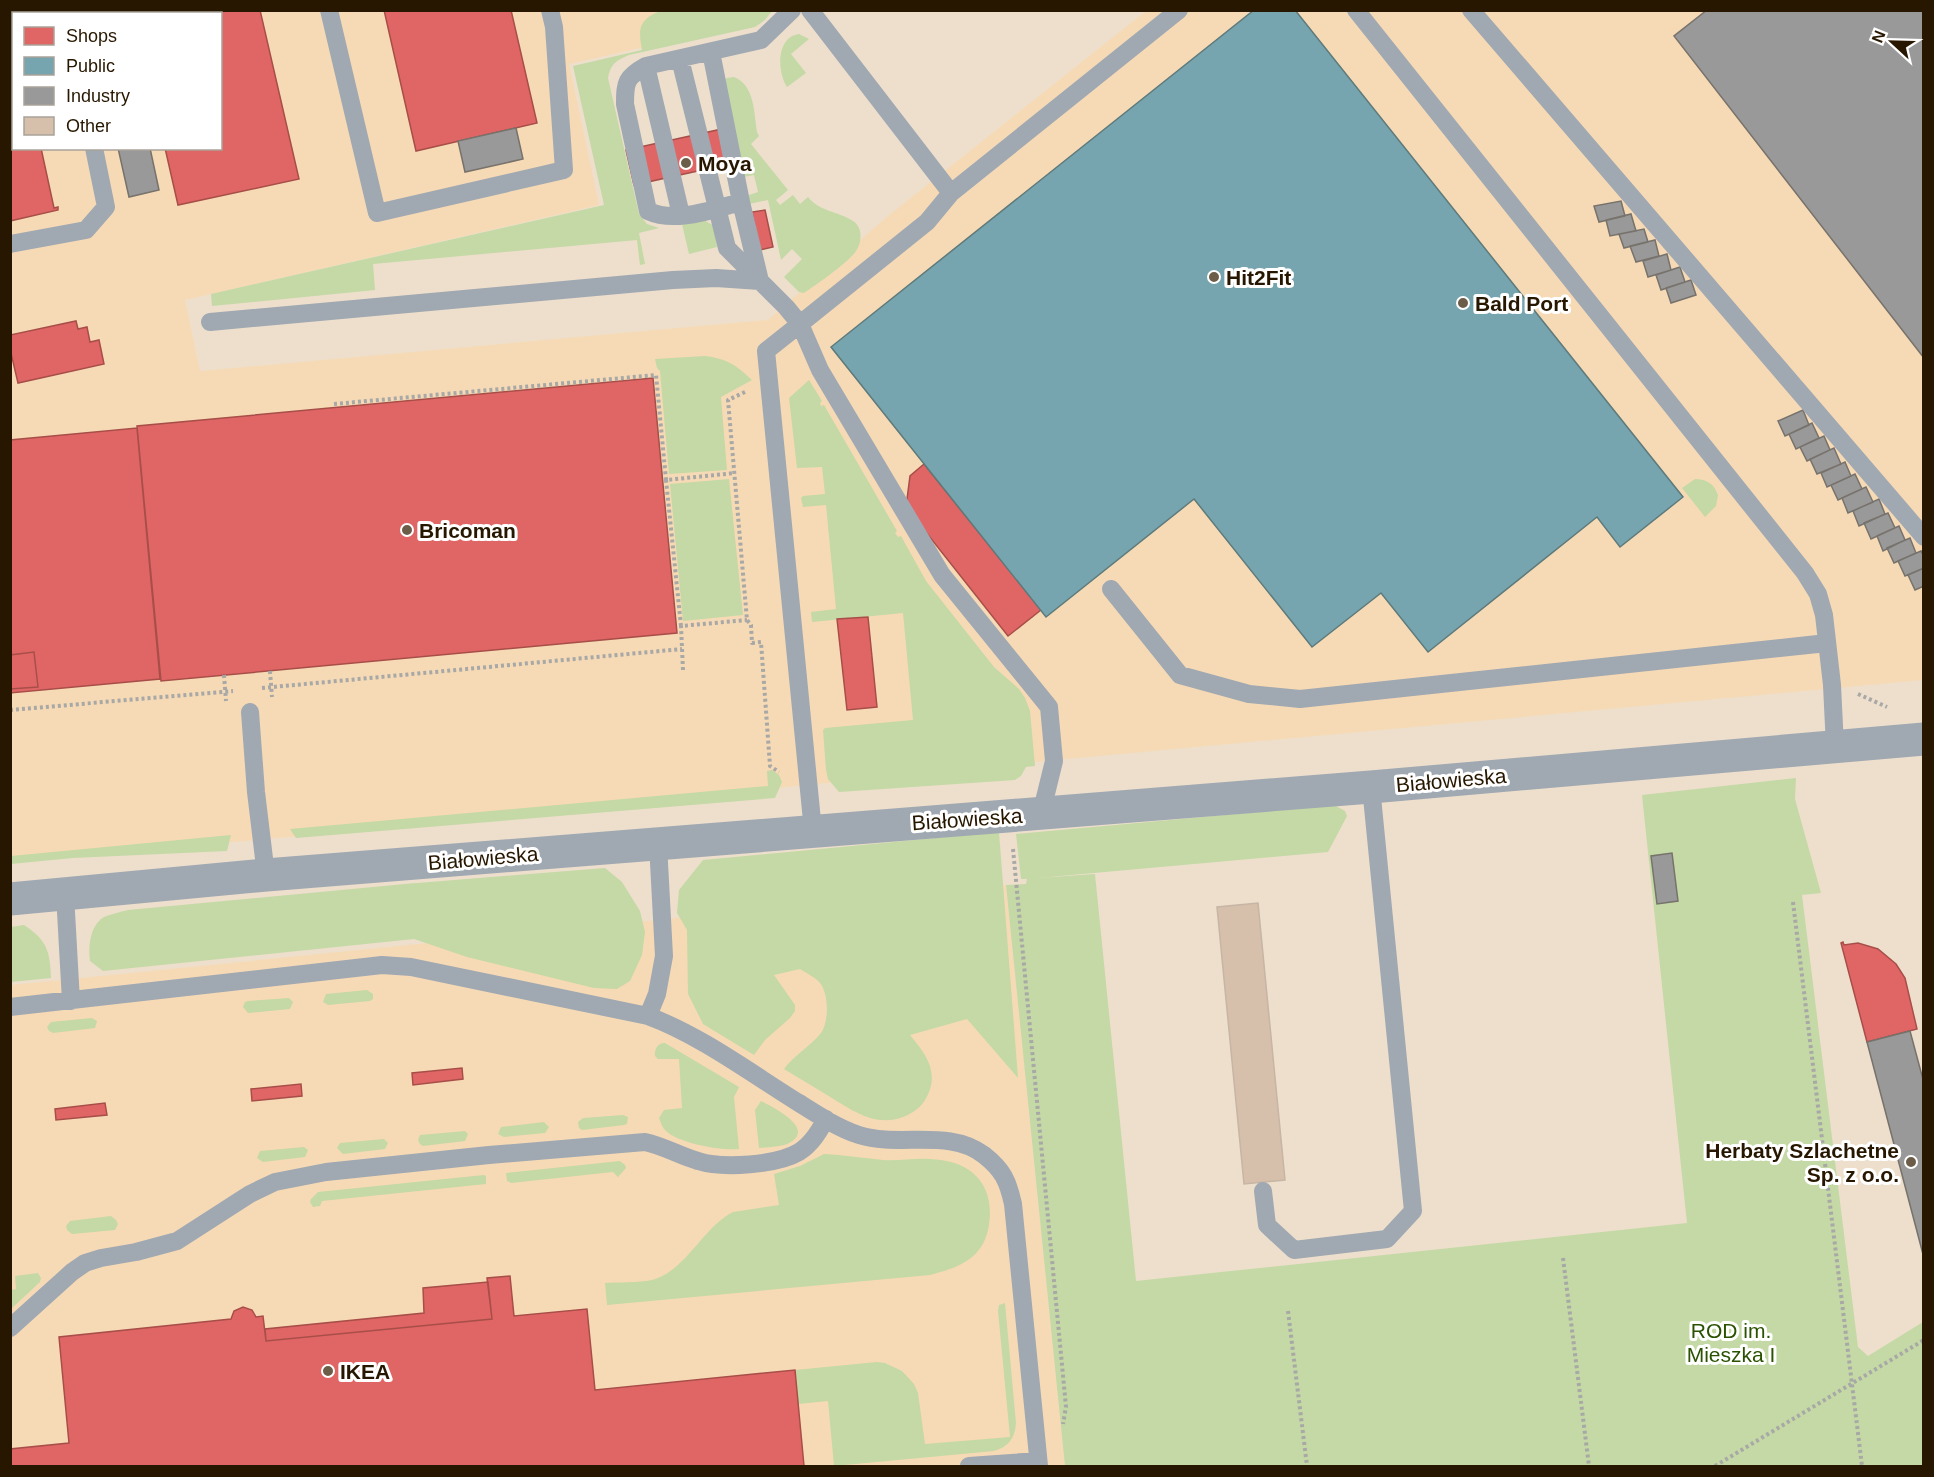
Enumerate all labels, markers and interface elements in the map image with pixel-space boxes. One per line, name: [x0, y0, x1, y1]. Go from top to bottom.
legend: [12, 12, 222, 150]
north arrow: [1862, 12, 1922, 72]
text: Shops: [66, 26, 117, 46]
text: N: [1869, 28, 1889, 45]
text: Public: [66, 56, 115, 76]
text: Industry: [66, 86, 130, 106]
text: Other: [66, 116, 111, 136]
place label: Moya: [698, 152, 752, 175]
marker: Moya: [679, 156, 693, 170]
place label: Hit2Fit: [1226, 266, 1291, 289]
marker: Hit2Fit: [1207, 270, 1221, 284]
place label: Bald Port: [1475, 292, 1568, 315]
marker: Bald Port: [1456, 296, 1470, 310]
place label: Bricoman: [419, 519, 516, 542]
marker: Bricoman: [400, 523, 414, 537]
street label: Białowieska: [1395, 764, 1508, 796]
street label: Białowieska: [911, 804, 1023, 834]
street label: Białowieska: [427, 842, 540, 874]
place label: Herbaty Szlachetne Sp. z o.o.: [1705, 1139, 1899, 1186]
marker: Herbaty Szlachetne Sp. z o.o.: [1904, 1155, 1918, 1169]
park label: ROD im. Mieszka I: [1687, 1319, 1775, 1366]
place label: IKEA: [340, 1360, 390, 1383]
marker: IKEA: [321, 1364, 335, 1378]

